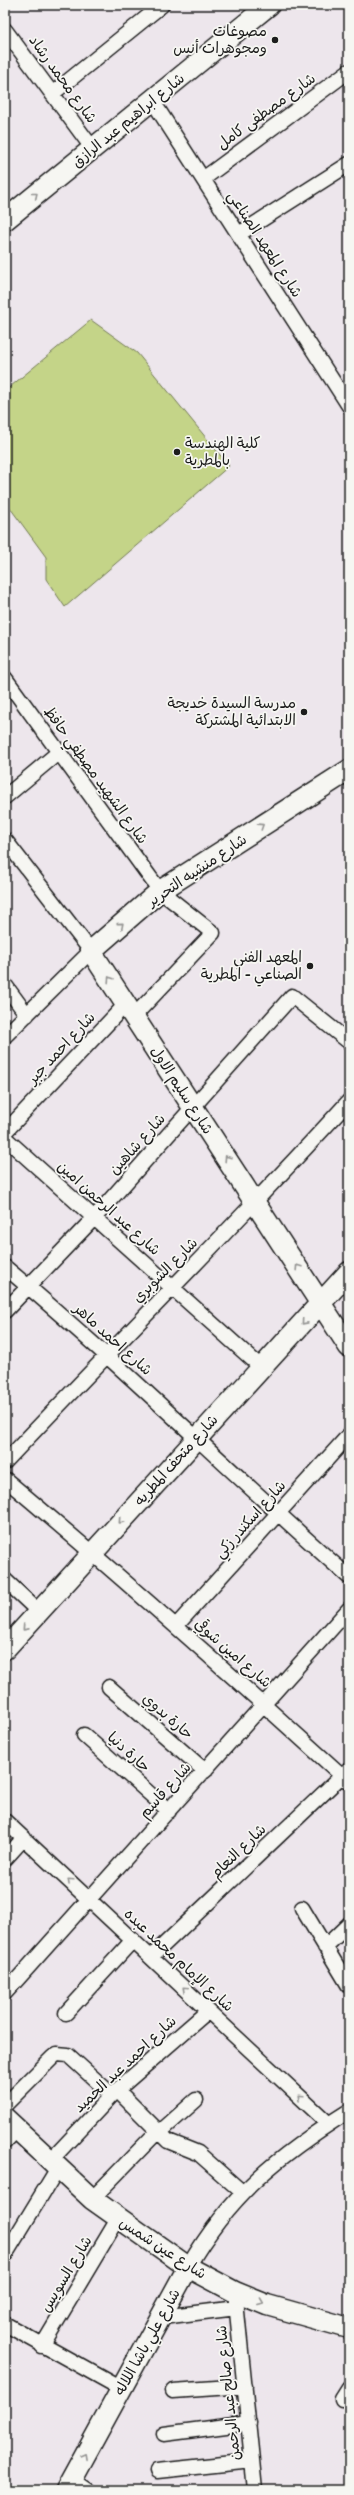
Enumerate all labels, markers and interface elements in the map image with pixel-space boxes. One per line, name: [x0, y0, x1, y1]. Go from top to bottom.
place label: مصوغات ومجوهرات أنس: [173, 22, 267, 58]
street label: شارع محمد رشاد: [24, 32, 101, 127]
marker: مصوغات ومجوهرات أنس: [270, 35, 280, 45]
street label: شارع ابراهيم عبد الرازق: [68, 69, 190, 173]
street label: شارع مصطفى كامل: [213, 69, 320, 154]
street label: شارع المعهد الصناعي: [221, 187, 306, 303]
one-way arrow: [31, 193, 38, 200]
place label: كلية الهندسة بالمطرية: [185, 434, 260, 469]
marker: كلية الهندسة بالمطرية: [172, 447, 182, 457]
place label: مدرسة السيدة خديجة الابتدائية المشتركة: [167, 694, 296, 729]
street label: شارع الشهيد مصطفي حافظ: [37, 703, 152, 850]
marker: مدرسة السيدة خديجة الابتدائية المشتركة: [299, 707, 309, 717]
one-way arrow: [257, 824, 264, 831]
street label: شارع منشيه التحرير: [142, 830, 251, 912]
one-way arrow: [116, 923, 123, 930]
place label: المعهد الفني الصناعي - المطرية: [201, 948, 302, 987]
marker: المعهد الفني الصناعي - المطرية: [305, 961, 315, 971]
one-way arrow: [107, 976, 114, 983]
street label: شارع احمد جبر: [22, 1008, 100, 1090]
street label: شارع سليم الاول: [144, 1043, 217, 1139]
street label: شارع شاهين: [105, 1110, 170, 1179]
one-way arrow: [224, 1155, 232, 1162]
street label: شارع عبد الرحمن امين: [53, 1157, 164, 1260]
street label: شارع الشوبري: [129, 1234, 203, 1308]
one-way arrow: [295, 1264, 303, 1271]
street label: شارع احمد ماهر: [68, 1298, 156, 1380]
one-way arrow: [301, 1317, 309, 1325]
street label: شارع متحف المطريه: [130, 1411, 222, 1510]
street label: شارع اسكندر زكي: [210, 1476, 293, 1564]
one-way arrow: [118, 1516, 126, 1524]
street label: شارع امين شوقي: [190, 1613, 276, 1692]
one-way arrow: [22, 1623, 30, 1631]
street label: حارة بدوي: [138, 1689, 197, 1744]
street label: حارة دنيا: [104, 1728, 154, 1776]
street label: شارع قاسم: [135, 1758, 197, 1824]
street label: شارع النعام: [206, 1820, 272, 1884]
one-way arrow: [67, 1879, 75, 1886]
street label: شارع الإمام محمد عبده: [119, 1905, 237, 2017]
one-way arrow: [182, 1987, 190, 1994]
street label: شارع احمد عبد الحميد: [70, 2012, 181, 2117]
one-way arrow: [298, 2095, 305, 2102]
street label: شارع عين شمس: [116, 2213, 210, 2284]
street label: شارع السويس: [36, 2233, 97, 2316]
street label: شارع علي باشا اللاله: [110, 2285, 187, 2400]
one-way arrow: [258, 2298, 265, 2306]
street label: شارع صالح عبد الرحمن: [212, 2324, 245, 2462]
one-way arrow: [80, 2453, 88, 2460]

